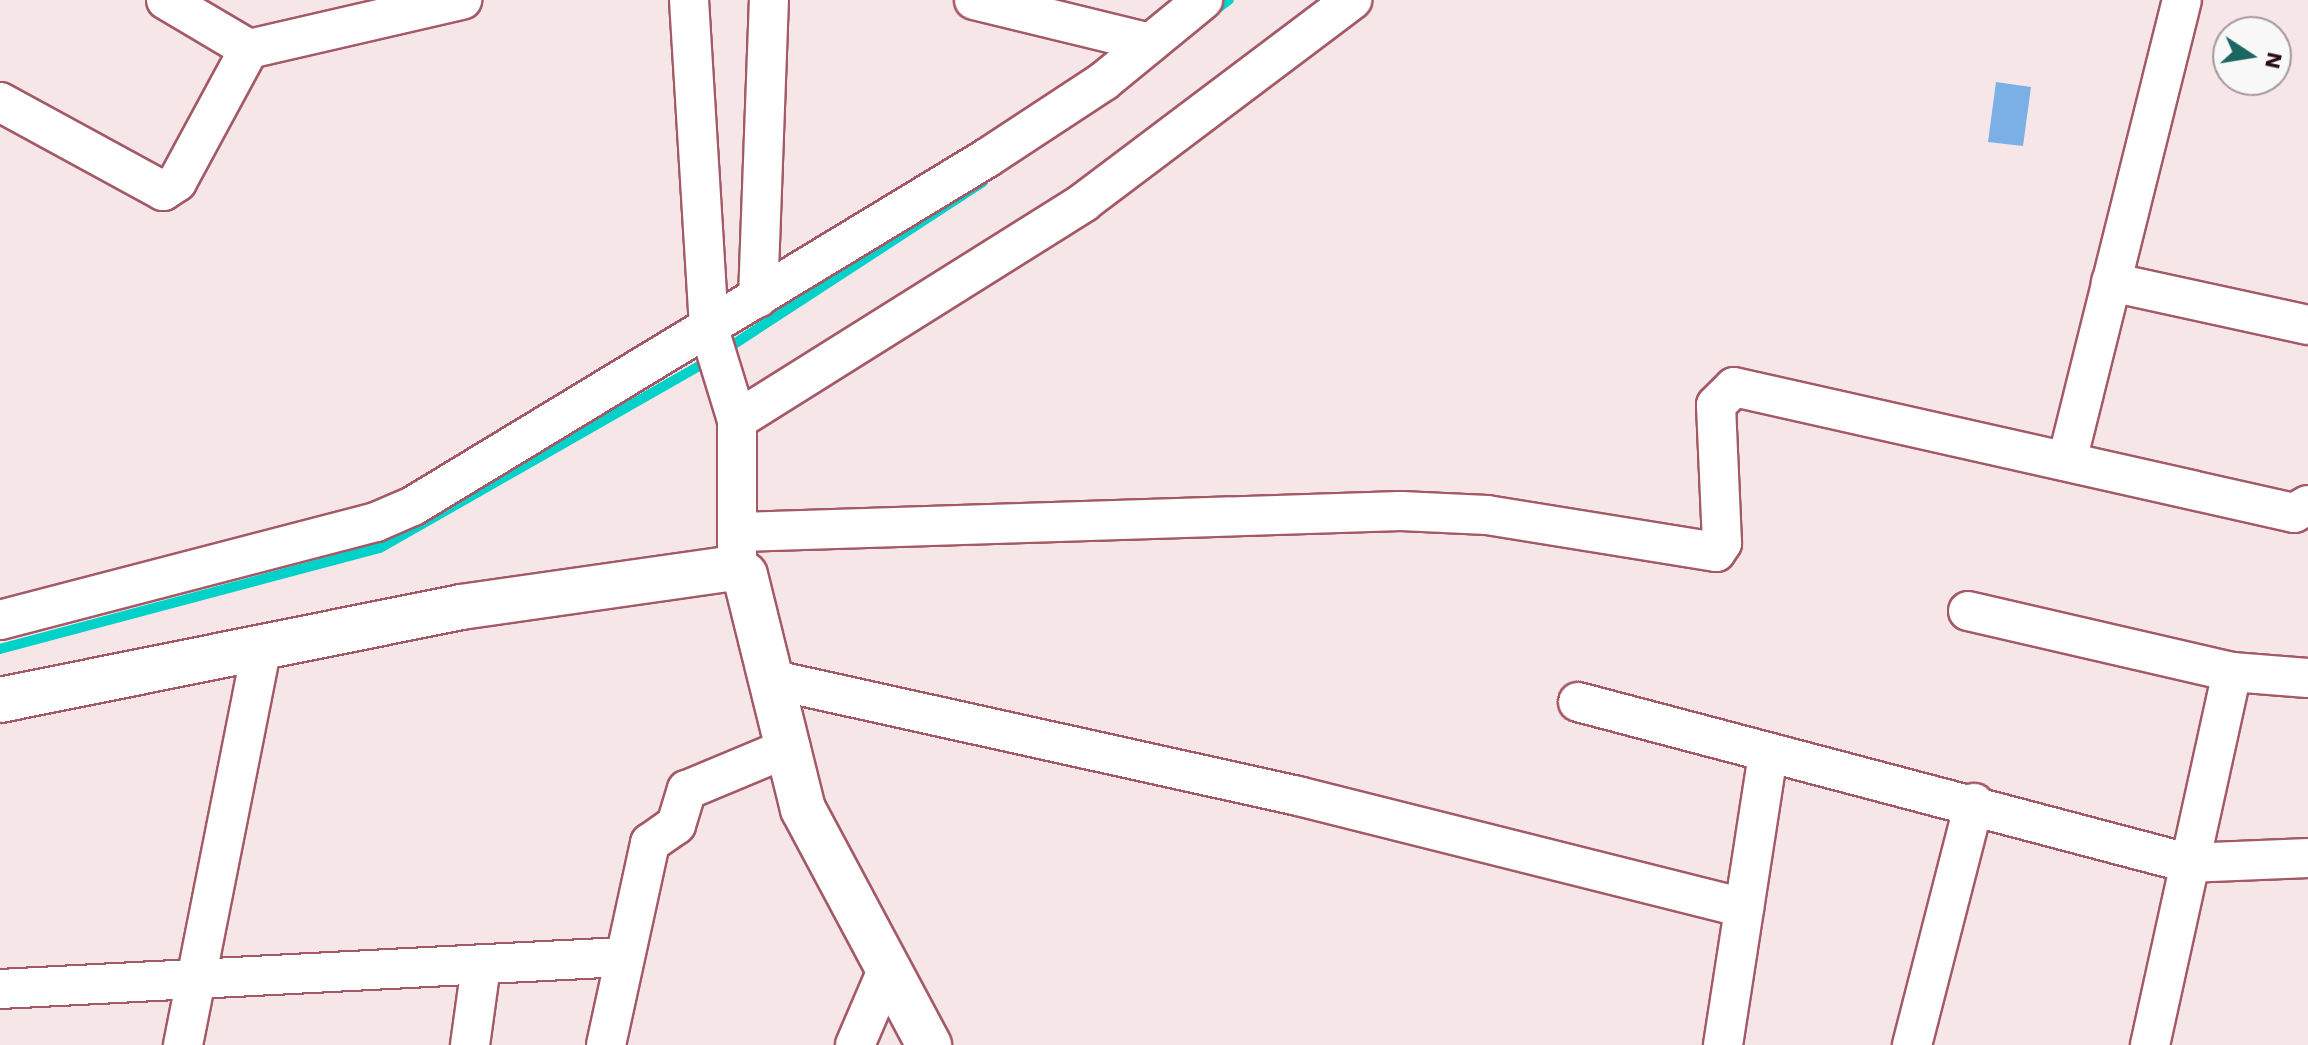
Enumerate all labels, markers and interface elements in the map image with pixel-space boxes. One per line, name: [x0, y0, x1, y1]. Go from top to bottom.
north arrow: [2212, 16, 2292, 96]
text: N: [2260, 50, 2288, 71]

